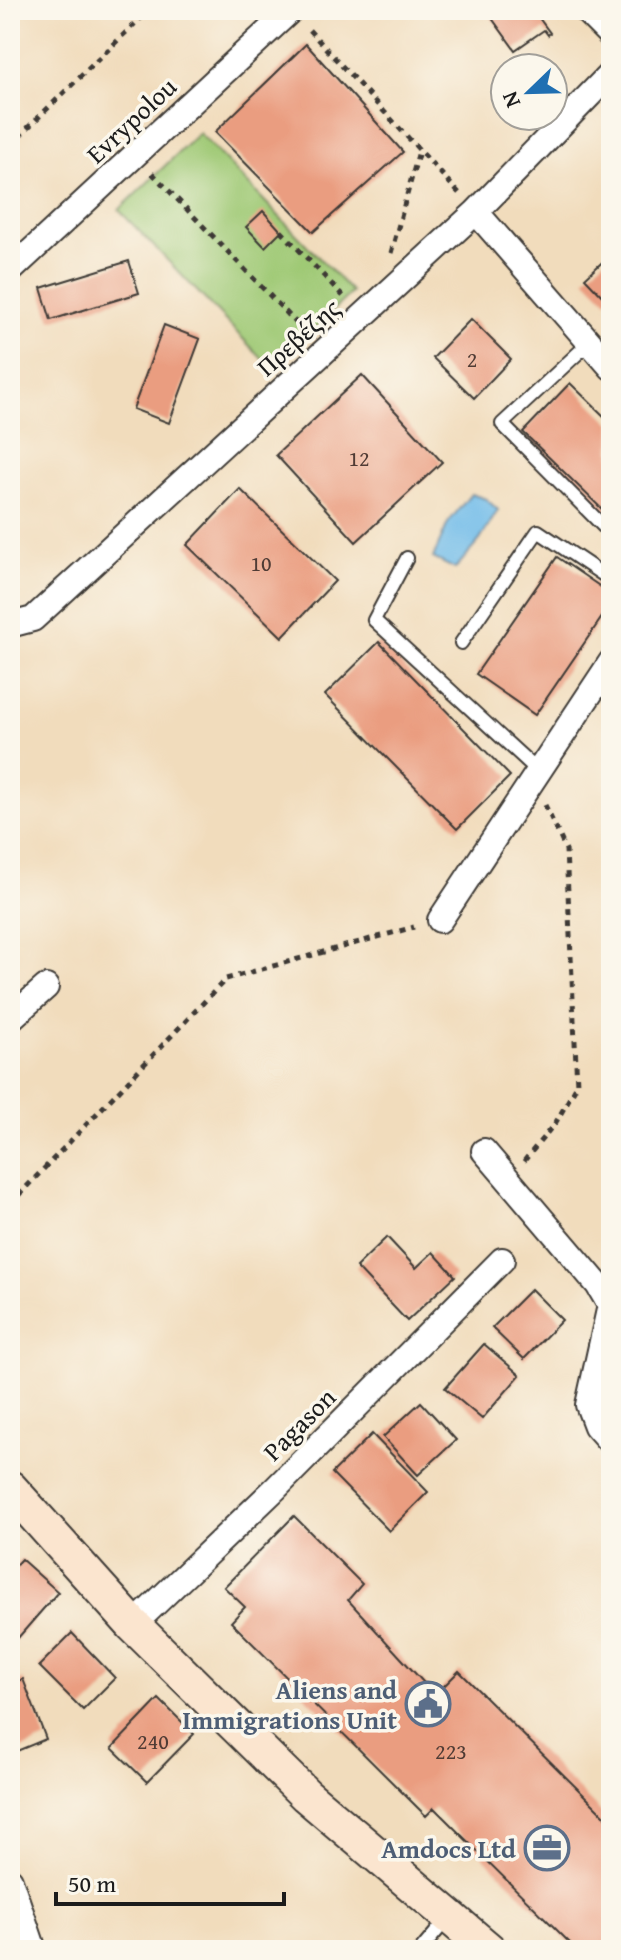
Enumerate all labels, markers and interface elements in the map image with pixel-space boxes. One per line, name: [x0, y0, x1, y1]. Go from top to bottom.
north arrow: [489, 52, 569, 132]
street label: Evrypolou: [77, 68, 185, 172]
text: N: [493, 87, 528, 113]
street label: Πρεβέζης: [247, 289, 349, 385]
house number: 2: [467, 343, 477, 375]
house number: 12: [348, 442, 370, 474]
house number: 10: [250, 547, 272, 579]
street label: Pagason: [254, 1378, 345, 1469]
place label: Aliens and Immigrations Unit: [182, 1670, 397, 1739]
public building icon: Aliens and Immigrations Unit: [404, 1680, 452, 1728]
house number: 240: [137, 1725, 169, 1757]
house number: 223: [435, 1735, 467, 1767]
office icon: Amdocs Ltd: [523, 1824, 571, 1872]
place label: Amdocs Ltd: [381, 1829, 516, 1868]
scale bar: [56, 1856, 284, 1906]
text: 50 m: [68, 1866, 116, 1901]

